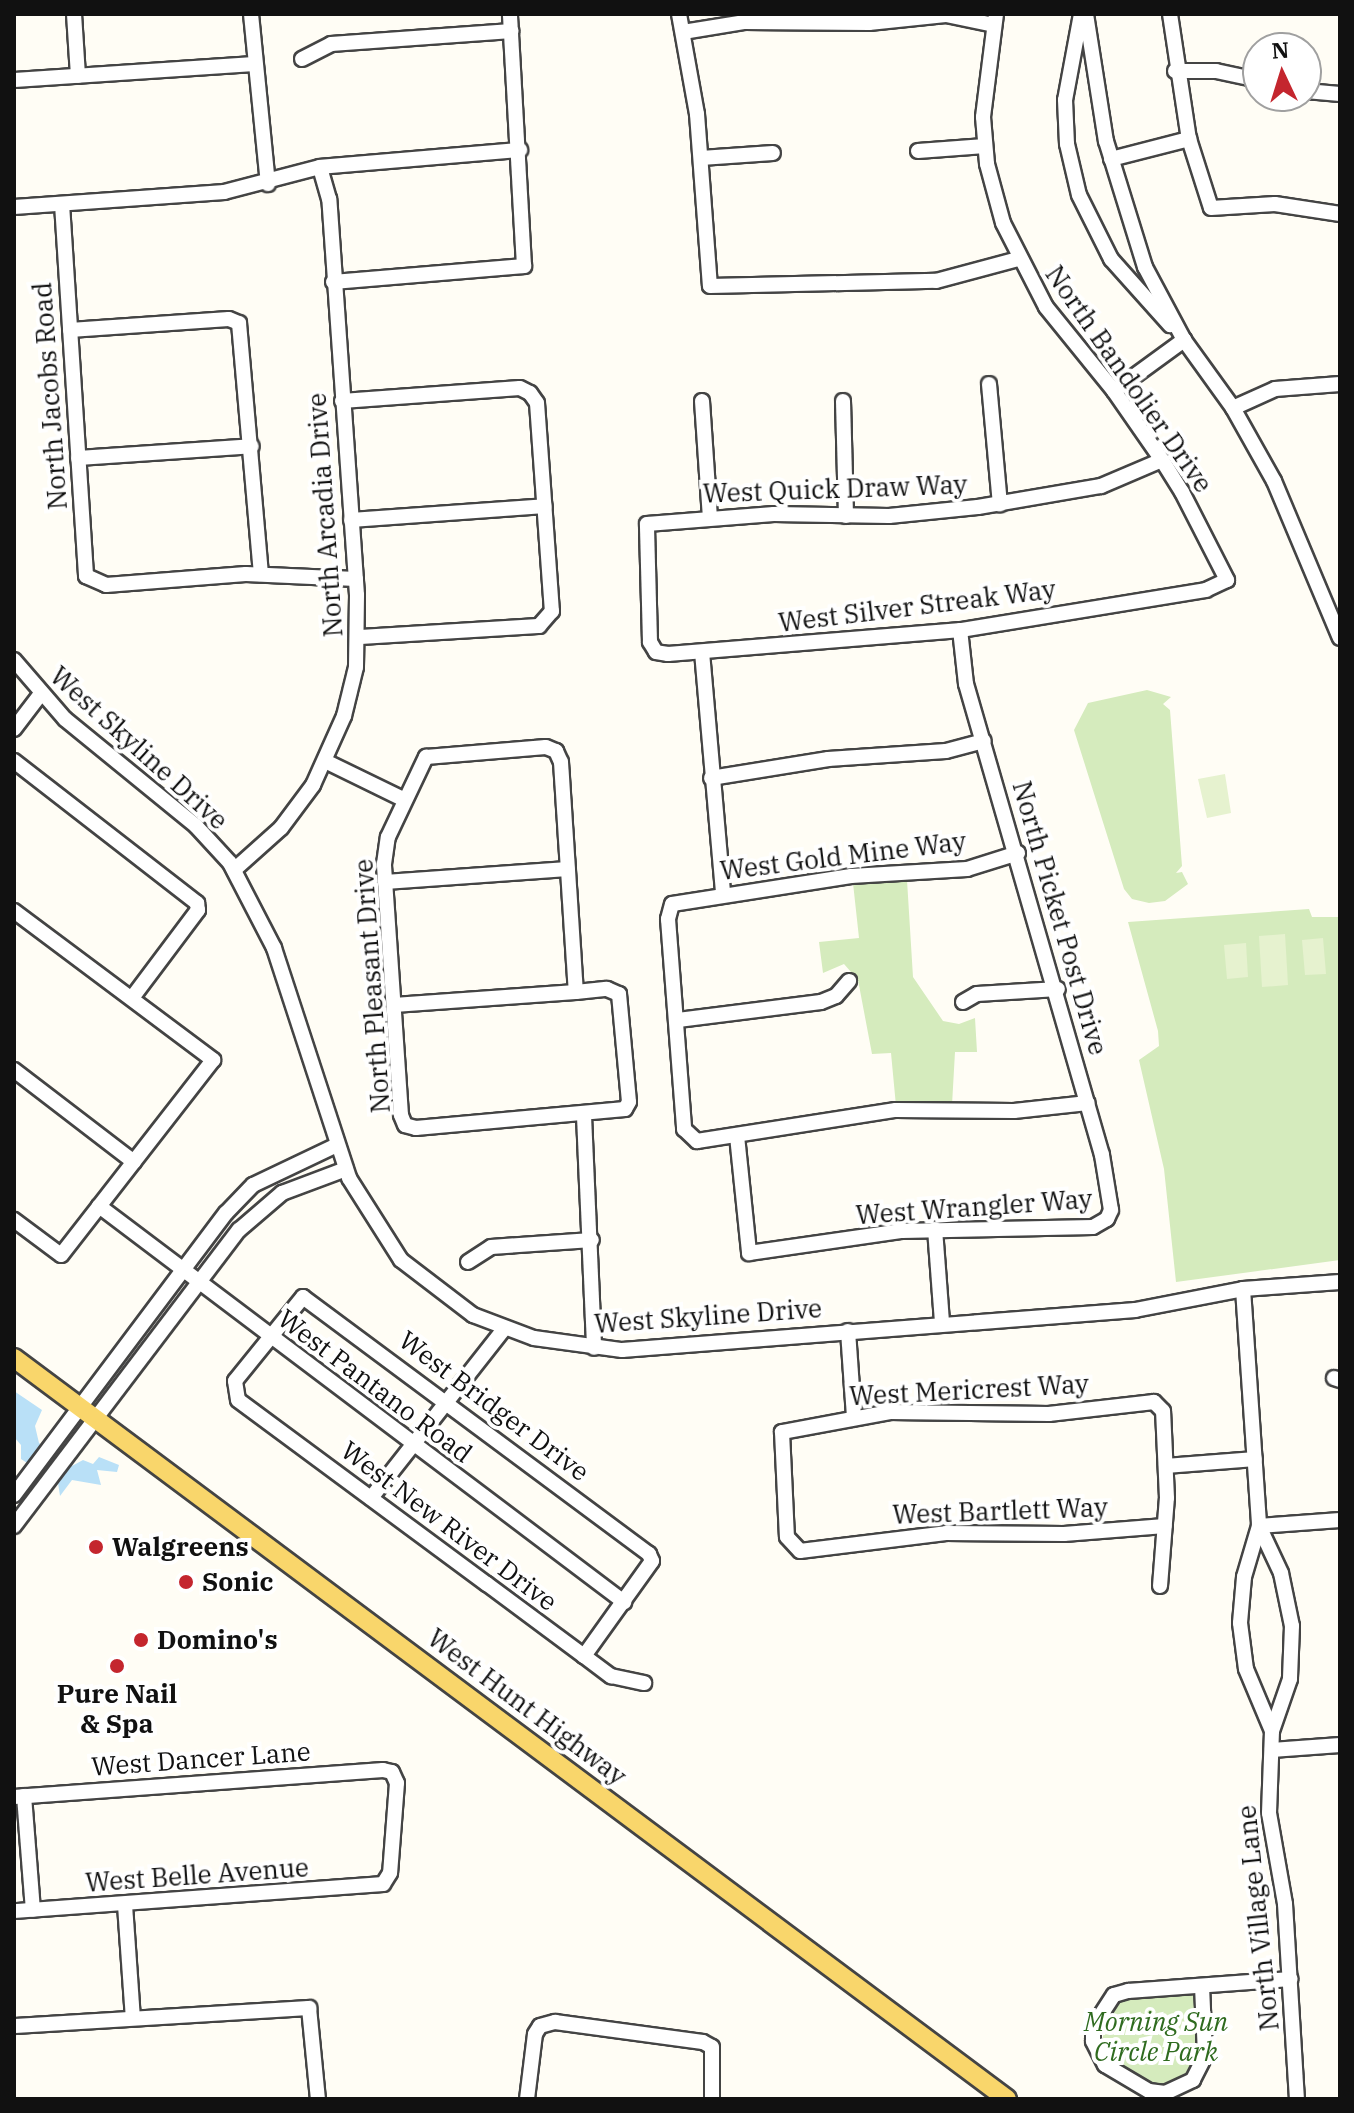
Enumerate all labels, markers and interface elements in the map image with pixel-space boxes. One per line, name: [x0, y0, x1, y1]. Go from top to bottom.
north arrow: [1242, 32, 1322, 112]
text: N: [1271, 34, 1290, 65]
street label: North Bandolier Drive: [1039, 260, 1219, 498]
street label: North Jacobs Road: [26, 281, 74, 511]
street label: North Arcadia Drive: [301, 392, 349, 638]
street label: West Quick Draw Way: [702, 469, 968, 509]
street label: West Silver Streak Way: [777, 574, 1057, 638]
street label: West Skyline Drive: [44, 660, 234, 836]
street label: North Picket Post Drive: [1006, 777, 1114, 1059]
street label: West Gold Mine Way: [718, 825, 968, 887]
street label: North Pleasant Drive: [348, 858, 396, 1114]
street label: West Wrangler Way: [855, 1183, 1093, 1231]
street label: West Skyline Drive: [593, 1292, 823, 1340]
street label: West Pantano Road: [272, 1303, 478, 1469]
street label: West Bridger Drive: [393, 1324, 595, 1488]
street label: West Mericrest Way: [848, 1368, 1090, 1412]
street label: West New River Drive: [335, 1435, 563, 1617]
street label: West Bartlett Way: [892, 1492, 1108, 1530]
place label: Walgreens: [112, 1531, 249, 1563]
marker: Walgreens: [87, 1538, 105, 1556]
place label: Sonic: [202, 1566, 273, 1598]
marker: Sonic: [177, 1573, 195, 1591]
street label: West Hunt Highway: [422, 1622, 632, 1792]
place label: Domino's: [157, 1624, 278, 1656]
marker: Domino's: [132, 1631, 150, 1649]
marker: Pure Nail & Spa: [108, 1657, 126, 1675]
place label: Pure Nail & Spa: [57, 1678, 177, 1740]
street label: West Dancer Lane: [90, 1736, 312, 1782]
street label: North Village Lane: [1231, 1804, 1285, 2032]
street label: West Belle Avenue: [84, 1852, 310, 1898]
park label: Morning Sun Circle Park: [1084, 2006, 1228, 2068]

